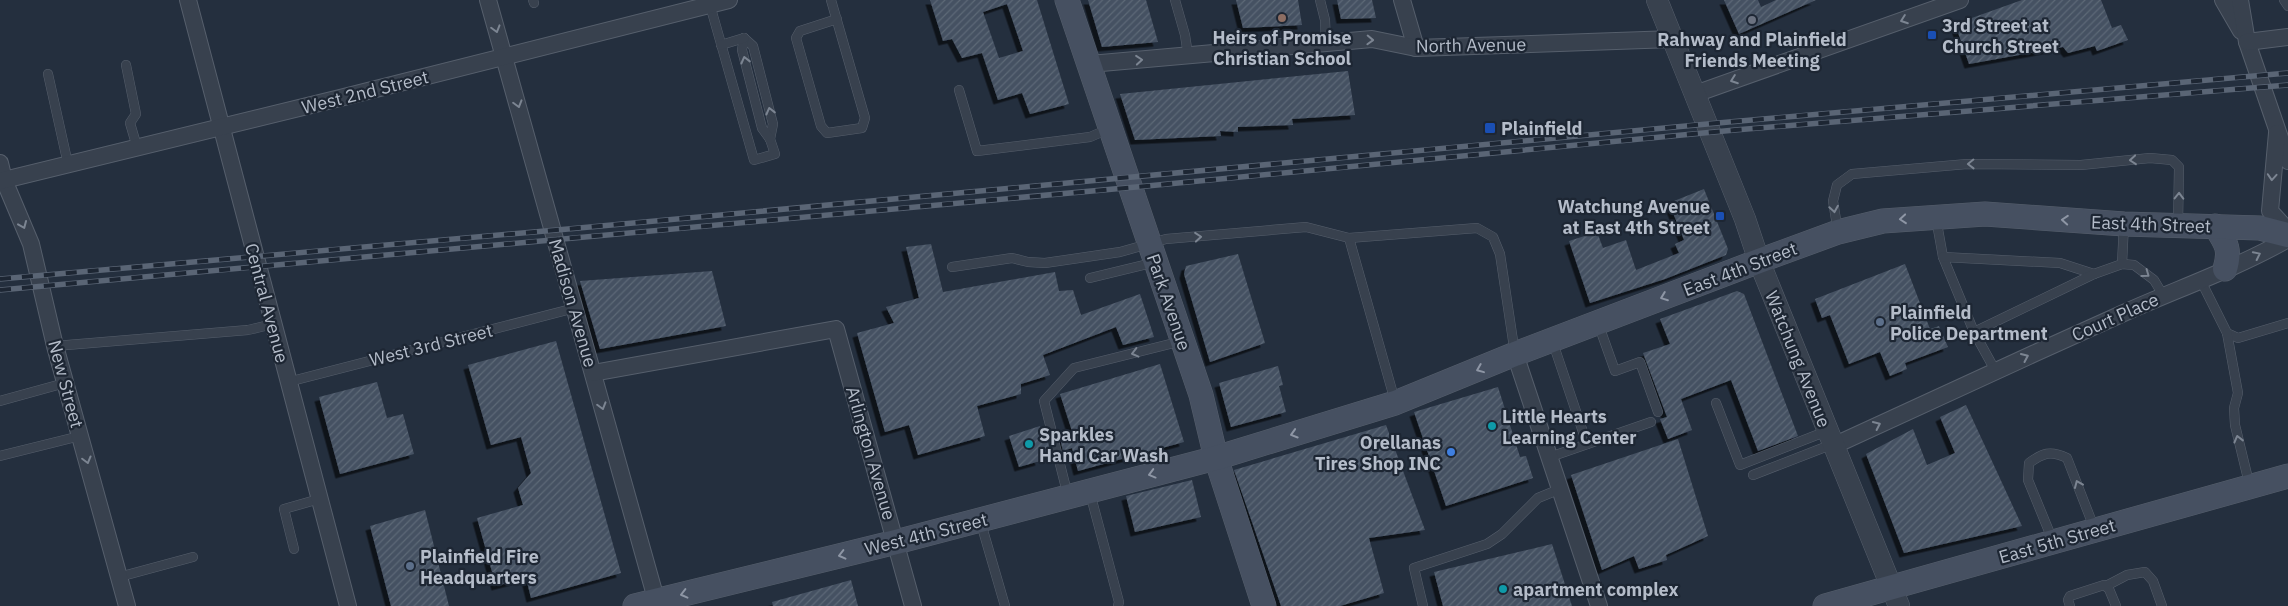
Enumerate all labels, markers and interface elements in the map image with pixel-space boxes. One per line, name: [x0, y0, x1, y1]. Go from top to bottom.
marker: Heirs of Promise Christian School: [1276, 12, 1288, 24]
marker: Rahway and Plainfield Friends Meeting: [1746, 14, 1758, 26]
one-way arrow: [1900, 14, 1909, 24]
place label: 3rd Street at Church Street: [1942, 14, 2059, 58]
one-way arrow: [491, 24, 501, 32]
place label: Heirs of Promise Christian School: [1212, 26, 1352, 70]
place label: Rahway and Plainfield Friends Meeting: [1657, 28, 1847, 72]
marker: 3rd Street at Church Street: [1926, 29, 1938, 41]
street label: North Avenue: [1416, 33, 1526, 57]
one-way arrow: [1366, 35, 1374, 46]
one-way arrow: [1135, 54, 1143, 65]
one-way arrow: [740, 57, 750, 65]
street label: West 2nd Street: [299, 65, 431, 119]
one-way arrow: [1731, 75, 1739, 85]
one-way arrow: [512, 100, 522, 108]
one-way arrow: [765, 107, 776, 115]
place label: Plainfield: [1501, 117, 1583, 140]
marker: Plainfield: [1483, 121, 1497, 135]
one-way arrow: [2129, 154, 2137, 165]
one-way arrow: [1967, 159, 1974, 169]
one-way arrow: [2267, 173, 2278, 181]
one-way arrow: [2174, 192, 2184, 200]
place label: Watchung Avenue at East 4th Street: [1557, 195, 1710, 239]
one-way arrow: [1829, 204, 1839, 213]
marker: Watchung Avenue at East 4th Street: [1714, 210, 1726, 222]
street label: East 4th Street: [2090, 210, 2212, 238]
one-way arrow: [1899, 213, 1907, 224]
one-way arrow: [2061, 214, 2069, 225]
one-way arrow: [17, 220, 27, 229]
one-way arrow: [1194, 231, 1202, 242]
street label: Madison Avenue: [544, 236, 602, 370]
street label: East 4th Street: [1680, 237, 1800, 301]
street label: Central Avenue: [240, 241, 294, 365]
street label: Park Avenue: [1142, 251, 1196, 353]
one-way arrow: [2252, 252, 2261, 262]
one-way arrow: [2141, 268, 2150, 277]
street label: Watchung Avenue: [1760, 287, 1836, 431]
street label: Court Place: [2068, 288, 2162, 346]
one-way arrow: [1660, 291, 1669, 302]
place label: Plainfield Police Department: [1890, 301, 2048, 345]
marker: Plainfield Police Department: [1874, 316, 1886, 328]
street label: West 3rd Street: [367, 319, 495, 371]
street label: New Street: [43, 338, 89, 430]
one-way arrow: [1131, 347, 1140, 358]
one-way arrow: [2020, 353, 2029, 364]
one-way arrow: [1476, 362, 1485, 373]
street label: Arlington Avenue: [841, 383, 901, 523]
one-way arrow: [597, 401, 607, 409]
place label: Little Hearts Learning Center: [1502, 405, 1637, 449]
marker: Little Hearts Learning Center: [1486, 420, 1498, 432]
one-way arrow: [1872, 421, 1881, 432]
place label: Sparkles Hand Car Wash: [1039, 423, 1169, 467]
one-way arrow: [1290, 428, 1298, 438]
place label: Orellanas Tires Shop INC: [1315, 431, 1441, 475]
one-way arrow: [2233, 435, 2244, 444]
marker: Sparkles Hand Car Wash: [1023, 438, 1035, 450]
marker: Orellanas Tires Shop INC: [1445, 446, 1457, 458]
one-way arrow: [81, 456, 91, 464]
one-way arrow: [1148, 469, 1156, 479]
one-way arrow: [2074, 480, 2084, 489]
street label: West 4th Street: [862, 508, 990, 560]
street label: East 5th Street: [1996, 513, 2118, 569]
place label: Plainfield Fire Headquarters: [420, 545, 539, 589]
one-way arrow: [837, 549, 846, 560]
marker: Plainfield Fire Headquarters: [404, 560, 416, 572]
place label: apartment complex: [1513, 578, 1679, 601]
marker: apartment complex: [1497, 583, 1509, 595]
one-way arrow: [680, 588, 689, 599]

